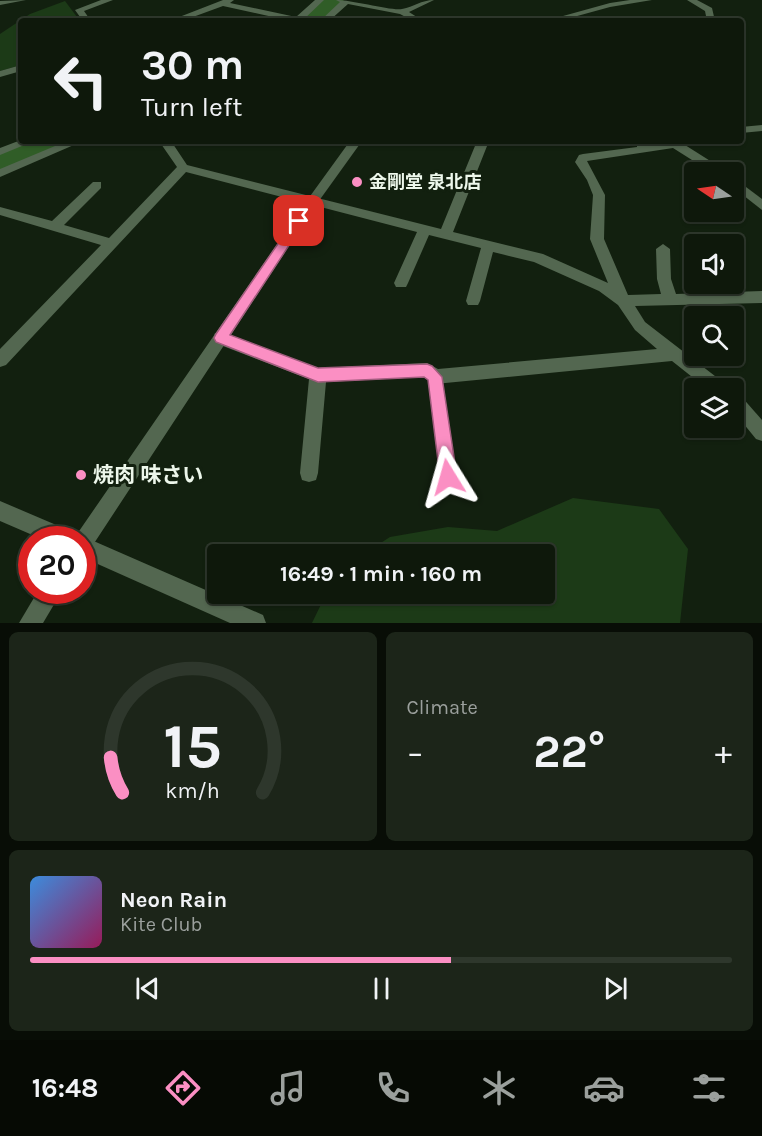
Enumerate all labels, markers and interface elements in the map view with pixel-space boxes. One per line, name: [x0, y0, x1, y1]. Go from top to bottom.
text: 30 m: [141, 40, 244, 90]
icon: left: [42, 42, 120, 120]
text: Turn left: [141, 91, 242, 123]
north arrow: [684, 162, 744, 222]
map controls: [684, 162, 744, 438]
place label: 金剛堂 泉北店: [369, 171, 482, 193]
marker: 金剛堂 泉北店: [350, 175, 364, 189]
pin: [273, 195, 324, 246]
icon: arrive: [282, 204, 315, 237]
button: sound: [684, 234, 744, 294]
button: search: [684, 306, 744, 366]
button: layers: [684, 378, 744, 438]
position arrow: [416, 445, 480, 509]
place label: 焼肉 味さい: [93, 463, 203, 487]
marker: 焼肉 味さい: [74, 468, 88, 482]
speed limit sign: 20: [18, 526, 96, 604]
text: 16:49 · 1 min · 160 m: [280, 561, 482, 587]
text: Climate: [407, 696, 478, 719]
text: 15: [163, 710, 222, 783]
text: 22°: [533, 726, 605, 778]
text: −: [407, 733, 424, 771]
text: +: [715, 733, 732, 771]
text: km/h: [166, 779, 220, 804]
text: Neon Rain: [120, 887, 227, 913]
text: Kite Club: [120, 913, 202, 936]
icon: previous: [131, 972, 164, 1005]
icon: pause: [365, 972, 398, 1005]
icon: next: [599, 972, 632, 1005]
icon: directions: [162, 1067, 204, 1109]
icon: music: [267, 1067, 309, 1109]
icon: phone: [372, 1067, 414, 1109]
icon: climate: [478, 1067, 520, 1109]
icon: car: [583, 1067, 625, 1109]
icon: filters: [688, 1067, 730, 1109]
text: 16:48: [32, 1072, 98, 1104]

